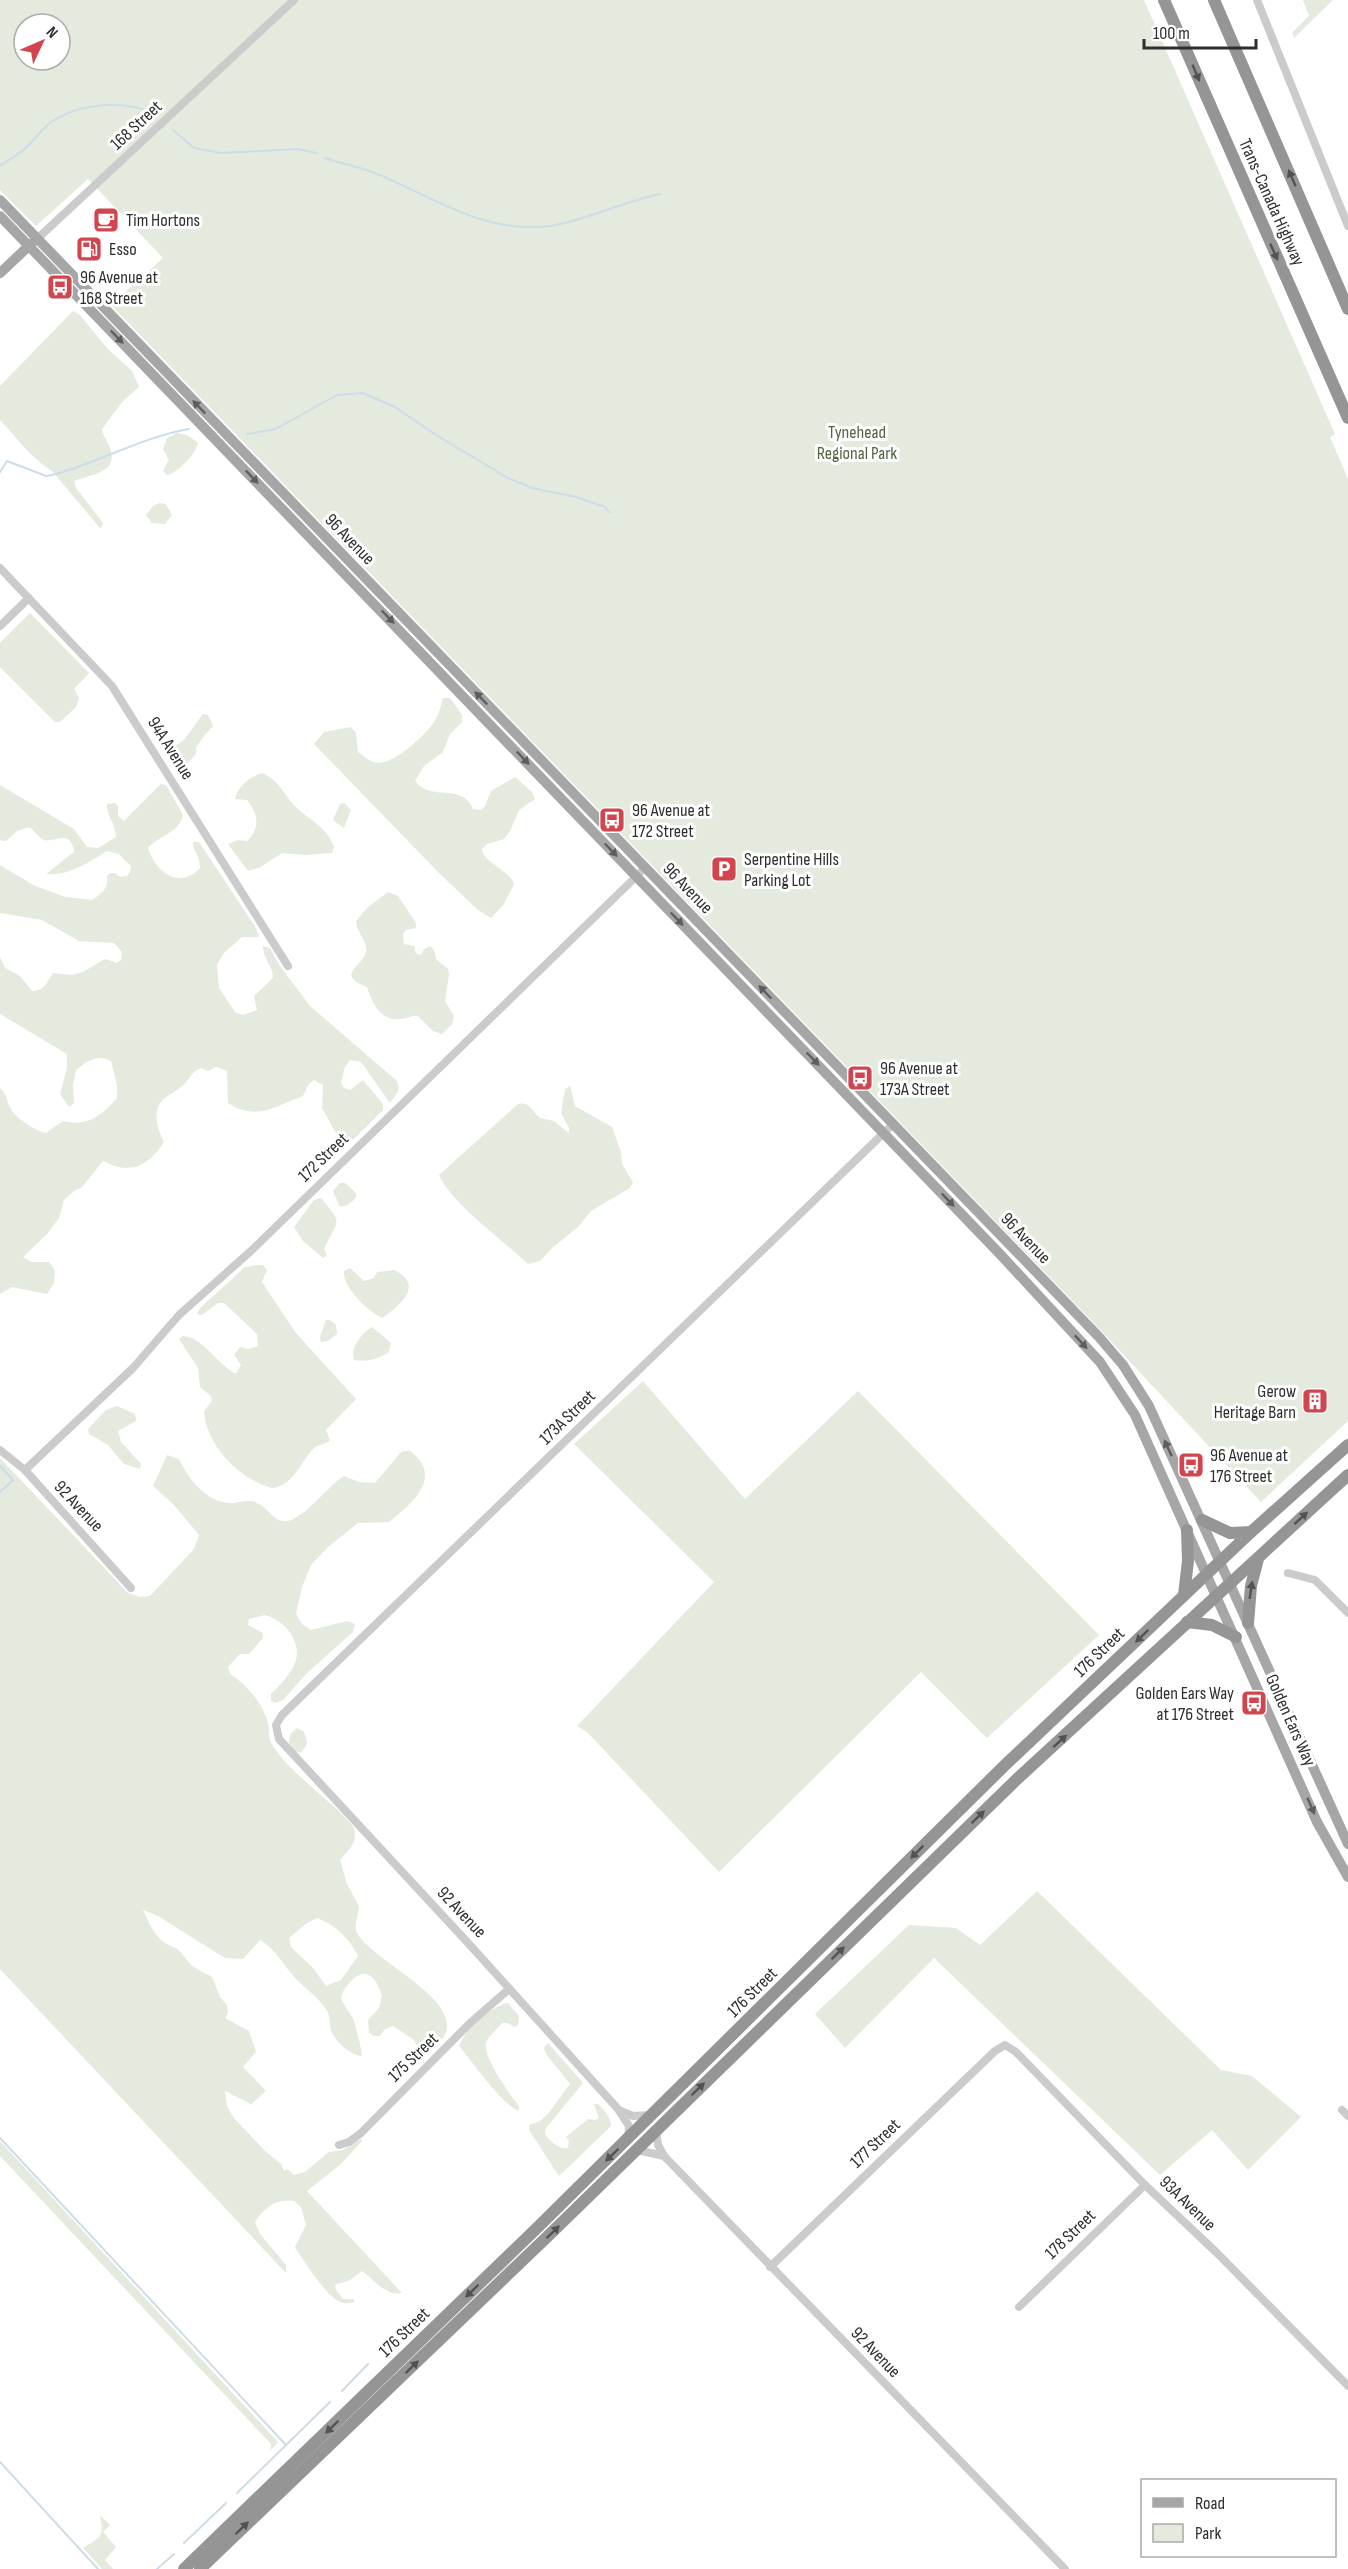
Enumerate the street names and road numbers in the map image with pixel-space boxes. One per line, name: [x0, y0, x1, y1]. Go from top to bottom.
street label: 168 Street: [106, 96, 167, 155]
street label: Trans-Canada Highway: [1234, 135, 1309, 269]
street label: 96 Avenue: [320, 509, 379, 569]
street label: 94A Avenue: [143, 713, 198, 784]
street label: 96 Avenue: [658, 858, 717, 918]
street label: 172 Street: [294, 1128, 353, 1186]
street label: 96 Avenue: [996, 1208, 1055, 1268]
street label: 173A Street: [535, 1385, 600, 1449]
street label: 92 Avenue: [50, 1476, 108, 1536]
street label: 176 Street: [1070, 1623, 1129, 1682]
street label: Golden Ears Way: [1261, 1671, 1320, 1769]
street label: 92 Avenue: [433, 1882, 491, 1942]
street label: 176 Street: [723, 1963, 782, 2022]
street label: 175 Street: [384, 2028, 443, 2086]
street label: 177 Street: [846, 2114, 905, 2172]
street label: 93A Avenue: [1155, 2171, 1220, 2235]
street label: 178 Street: [1041, 2205, 1100, 2263]
street label: 176 Street: [375, 2303, 434, 2362]
street label: 92 Avenue: [846, 2323, 905, 2382]

